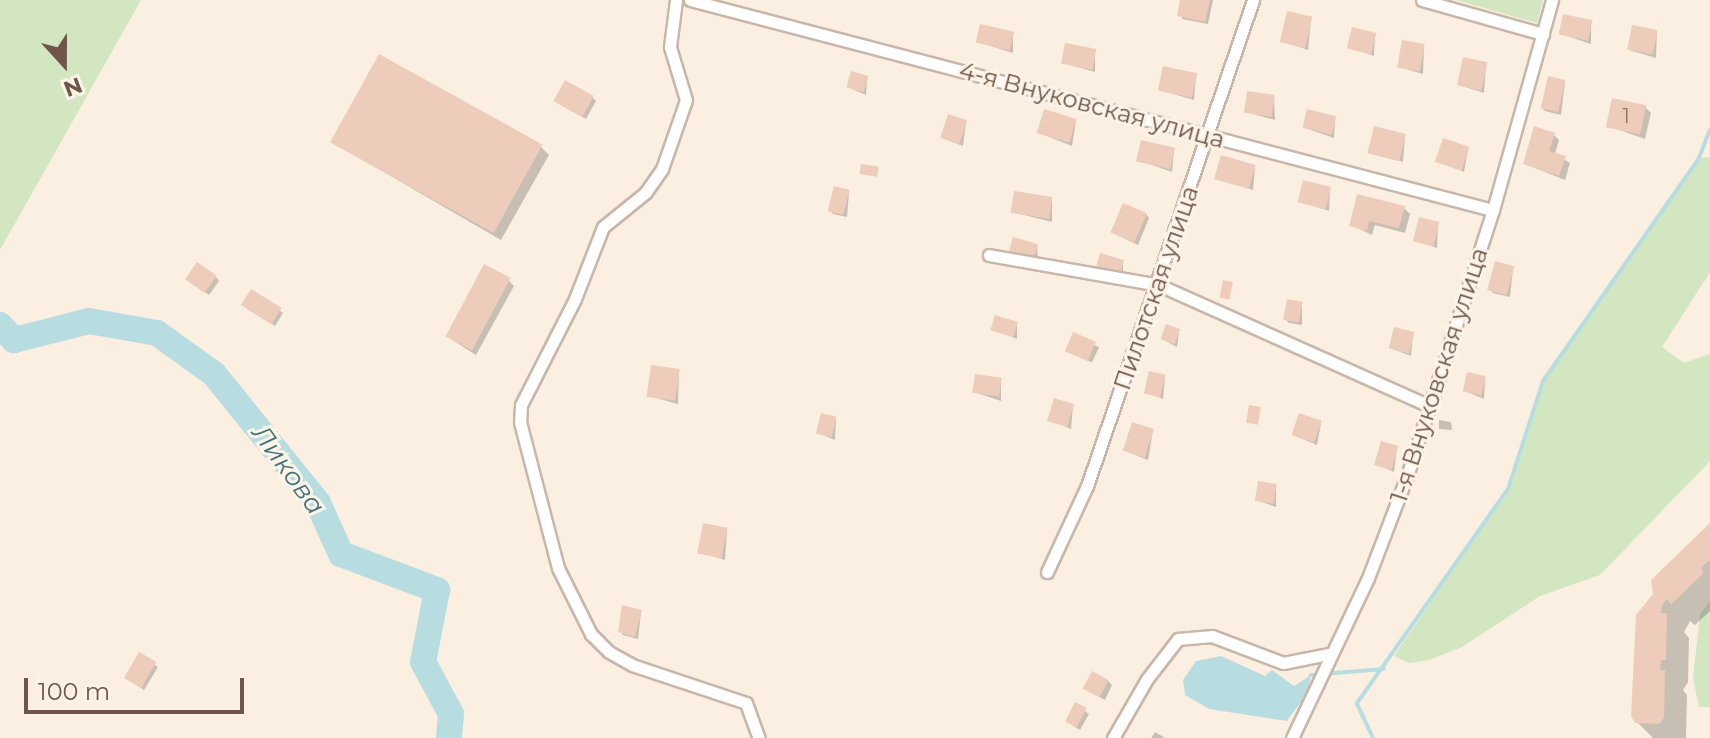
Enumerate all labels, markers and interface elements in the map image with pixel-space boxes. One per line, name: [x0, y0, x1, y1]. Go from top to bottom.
north arrow: [24, 24, 104, 104]
street label: 4-я Внуковская улица: [956, 56, 1228, 154]
text: N: [60, 71, 86, 103]
house number: 1: [1622, 104, 1630, 128]
street label: Пилотская улица: [1108, 182, 1204, 394]
street label: 1-я Внуковская улица: [1384, 244, 1494, 506]
water label: Ликова: [245, 419, 331, 521]
scale bar: [28, 662, 248, 712]
text: 100 m: [38, 677, 110, 706]

